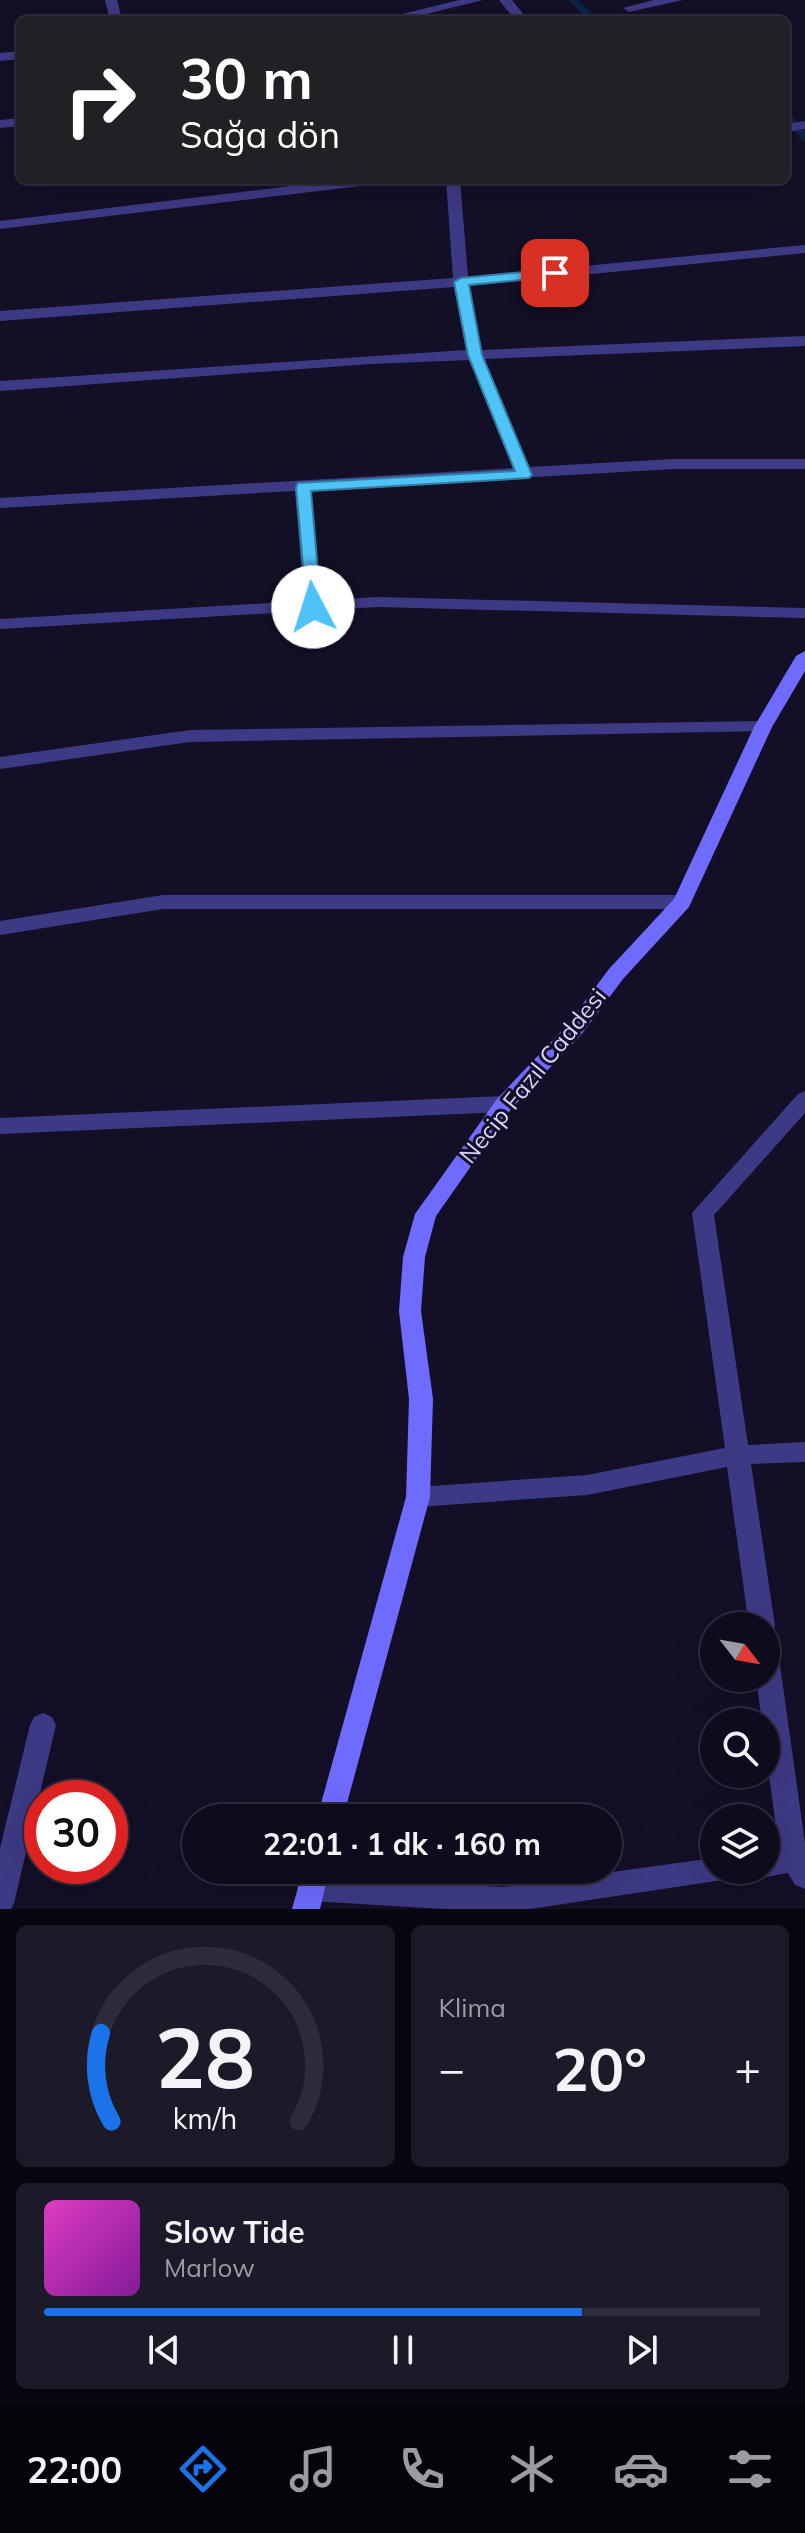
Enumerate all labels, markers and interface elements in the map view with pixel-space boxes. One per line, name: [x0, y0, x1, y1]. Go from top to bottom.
text: 30 m: [180, 43, 313, 113]
icon: right: [48, 48, 152, 152]
text: Sağa dön: [180, 112, 340, 157]
pin: [521, 239, 589, 307]
icon: arrive: [533, 251, 577, 295]
position arrow: [271, 565, 355, 649]
street label: Necip Fazıl Caddesi: [452, 982, 612, 1169]
north arrow: [700, 1612, 780, 1692]
map controls: [700, 1612, 780, 1884]
button: search: [700, 1708, 780, 1788]
speed limit sign: 30: [24, 1780, 128, 1884]
button: layers: [700, 1804, 780, 1884]
text: 22:01 · 1 dk · 160 m: [263, 1825, 541, 1863]
text: Klima: [439, 1991, 506, 2024]
text: 28: [155, 2004, 255, 2109]
text: 20°: [552, 2031, 647, 2106]
text: −: [439, 2041, 465, 2096]
text: +: [735, 2041, 761, 2096]
text: km/h: [173, 2100, 238, 2136]
text: Slow Tide: [164, 2213, 305, 2251]
text: Marlow: [164, 2251, 255, 2284]
icon: previous: [142, 2328, 186, 2372]
icon: pause: [381, 2328, 425, 2372]
icon: next: [620, 2328, 664, 2372]
icon: directions: [175, 2441, 231, 2497]
icon: music: [285, 2441, 341, 2497]
icon: phone: [394, 2441, 450, 2497]
icon: climate: [504, 2441, 560, 2497]
icon: car: [613, 2441, 669, 2497]
icon: filters: [722, 2441, 778, 2497]
text: 22:00: [27, 2447, 122, 2492]

